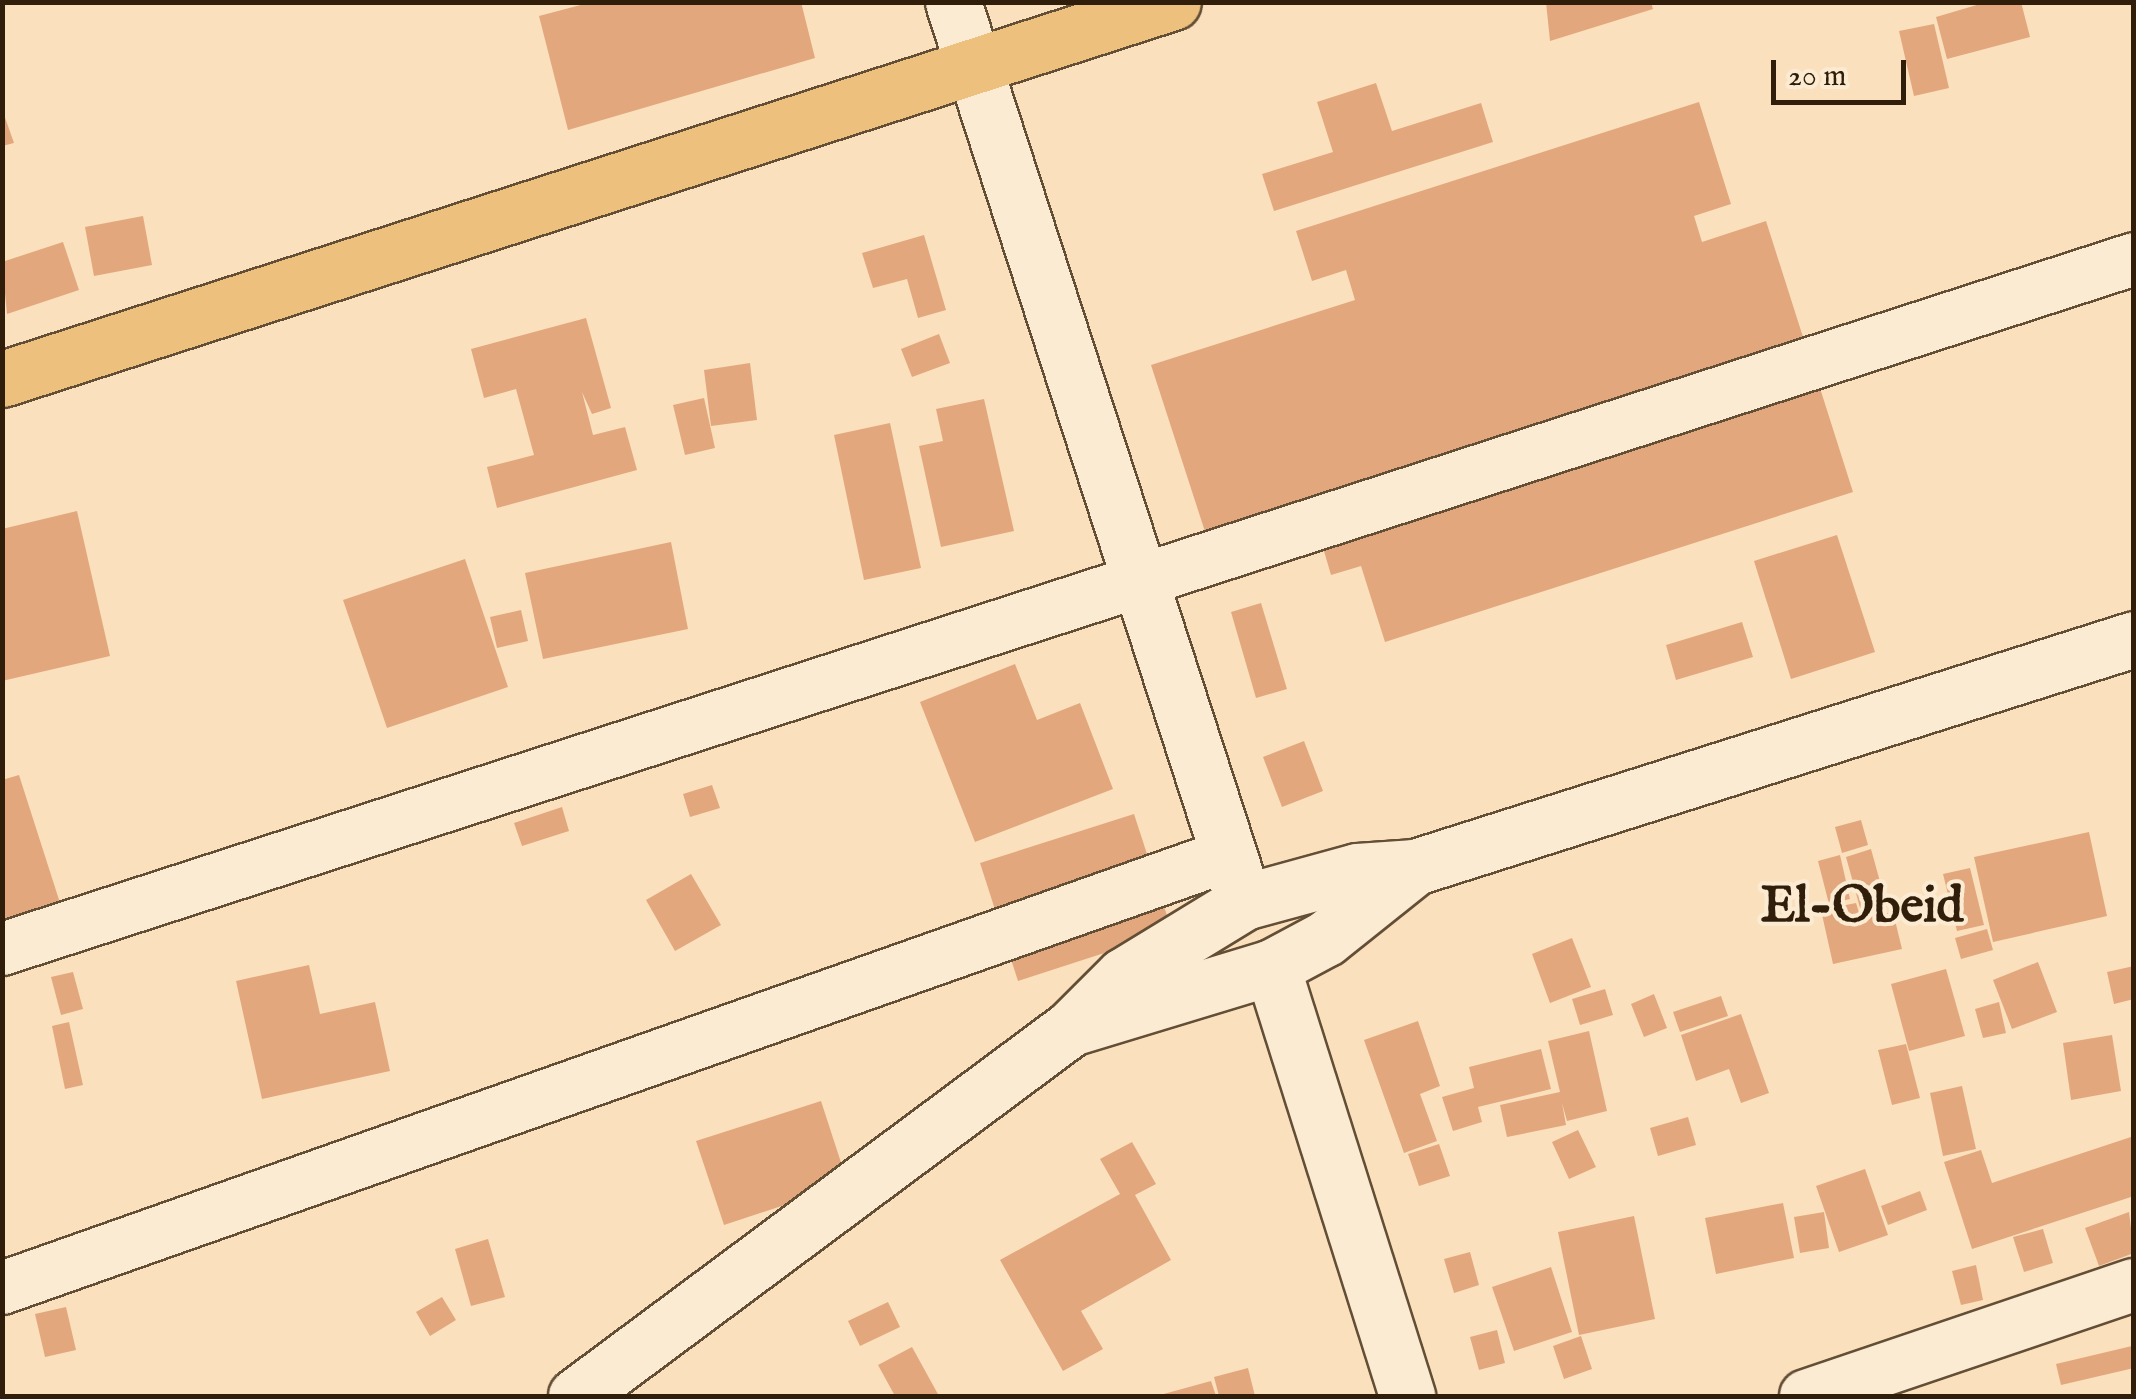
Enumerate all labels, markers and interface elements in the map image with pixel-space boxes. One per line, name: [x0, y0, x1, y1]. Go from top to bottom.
scale bar: [1776, 40, 1911, 102]
text: 20 m: [1788, 58, 1847, 96]
district label: El-Obeid: [1761, 878, 1963, 938]

